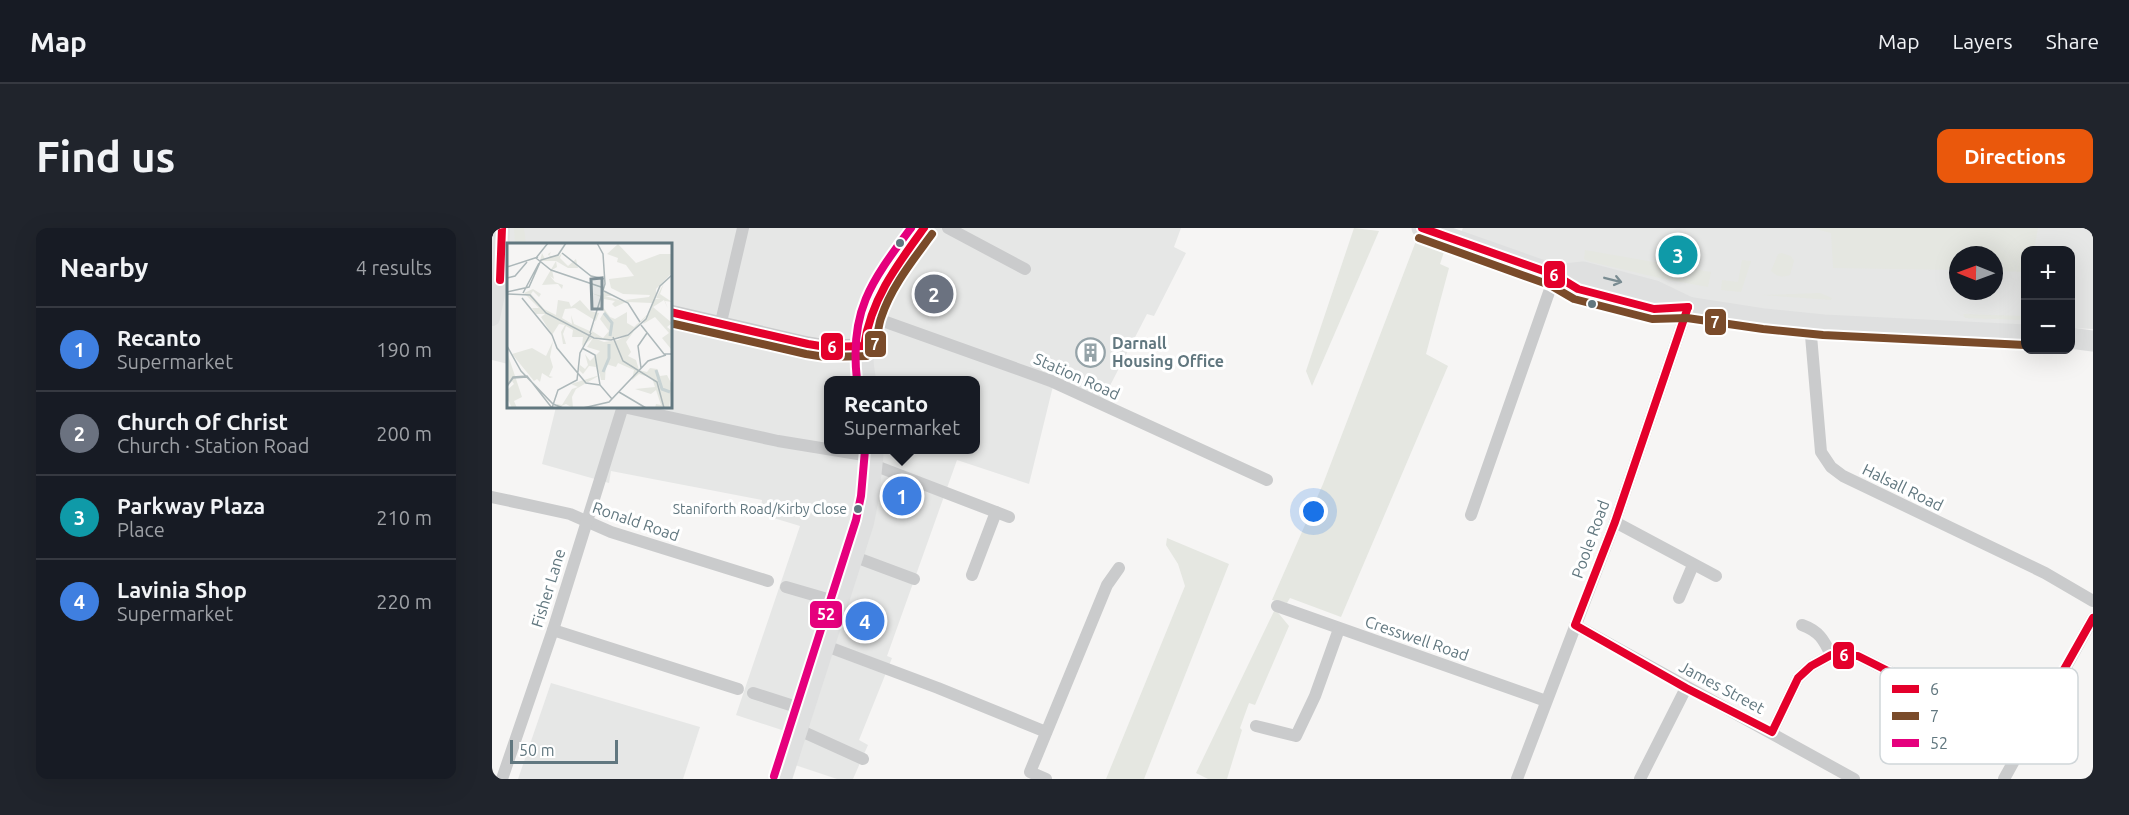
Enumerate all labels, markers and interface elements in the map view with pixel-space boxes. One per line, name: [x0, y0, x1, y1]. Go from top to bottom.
text: Map: [30, 26, 87, 57]
text: Map: [1878, 29, 1919, 53]
text: Layers: [1952, 29, 2013, 53]
text: Share: [2046, 29, 2099, 53]
button: Directions: [1937, 129, 2093, 183]
text: Find us: [36, 133, 175, 180]
pin: 3: [1658, 232, 1698, 278]
unlabelled marker: [894, 237, 906, 249]
inset map: [507, 243, 672, 408]
north arrow: [1949, 246, 2003, 300]
map controls: [2021, 246, 2075, 354]
button: +: [2021, 246, 2075, 300]
text: Nearby: [60, 253, 148, 282]
text: 4 results: [356, 256, 432, 279]
line badge: 6: [1543, 260, 1566, 289]
text: 6: [1549, 266, 1559, 284]
pin: 2: [914, 272, 954, 316]
one-way arrow: [1603, 275, 1622, 287]
unlabelled marker: [1586, 298, 1598, 310]
button: −: [2021, 300, 2075, 354]
line badge: 7: [1704, 308, 1727, 336]
text: 7: [1710, 313, 1720, 331]
text: Recanto: [117, 325, 201, 350]
line badge: 7: [864, 330, 887, 358]
line badge: 6: [820, 332, 844, 361]
place label: Darnall Housing Office: [1112, 334, 1224, 370]
text: 7: [870, 335, 880, 353]
building icon: Darnall Housing Office: [1075, 336, 1107, 368]
text: 1: [74, 338, 85, 361]
text: 190 m: [376, 338, 432, 361]
text: 6: [827, 338, 837, 356]
street label: Station Road: [1031, 349, 1123, 403]
text: Supermarket: [117, 350, 233, 373]
popup: [824, 376, 980, 454]
text: Recanto: [844, 391, 928, 416]
text: Church Of Christ: [117, 409, 288, 434]
text: Supermarket: [844, 416, 960, 439]
text: 2: [74, 422, 85, 445]
text: 200 m: [376, 422, 432, 445]
text: Church · Station Road: [117, 434, 310, 457]
street label: Halsall Road: [1860, 460, 1946, 514]
pin: 1: [882, 474, 922, 518]
text: Parkway Plaza: [117, 493, 265, 518]
your location: [1299, 497, 1328, 526]
street label: Ronald Road: [590, 498, 682, 544]
street label: Poole Road: [1568, 498, 1612, 580]
place label: Staniforth Road/Kirby Close: [673, 501, 847, 517]
marker: Staniforth Road/Kirby Close: [852, 503, 864, 515]
text: 3: [74, 506, 85, 529]
text: 210 m: [376, 506, 432, 529]
text: Place: [117, 518, 165, 541]
street label: Fisher Lane: [528, 546, 568, 630]
text: Lavinia Shop: [117, 577, 247, 602]
text: 4: [74, 590, 85, 613]
text: 220 m: [376, 590, 432, 613]
pin: 4: [846, 598, 884, 644]
line badge: 52: [809, 600, 843, 629]
text: Supermarket: [117, 602, 233, 625]
text: 52: [817, 605, 835, 623]
street label: Cresswell Road: [1363, 612, 1471, 664]
line badge: 6: [1832, 641, 1855, 670]
text: 6: [1839, 646, 1849, 664]
street label: James Street: [1676, 657, 1768, 717]
legend: [1880, 668, 2078, 764]
text: 6: [1930, 680, 1939, 698]
text: 7: [1930, 707, 1939, 725]
text: 52: [1930, 734, 1948, 752]
scale bar: [510, 737, 618, 764]
text: 50 m: [519, 741, 555, 759]

